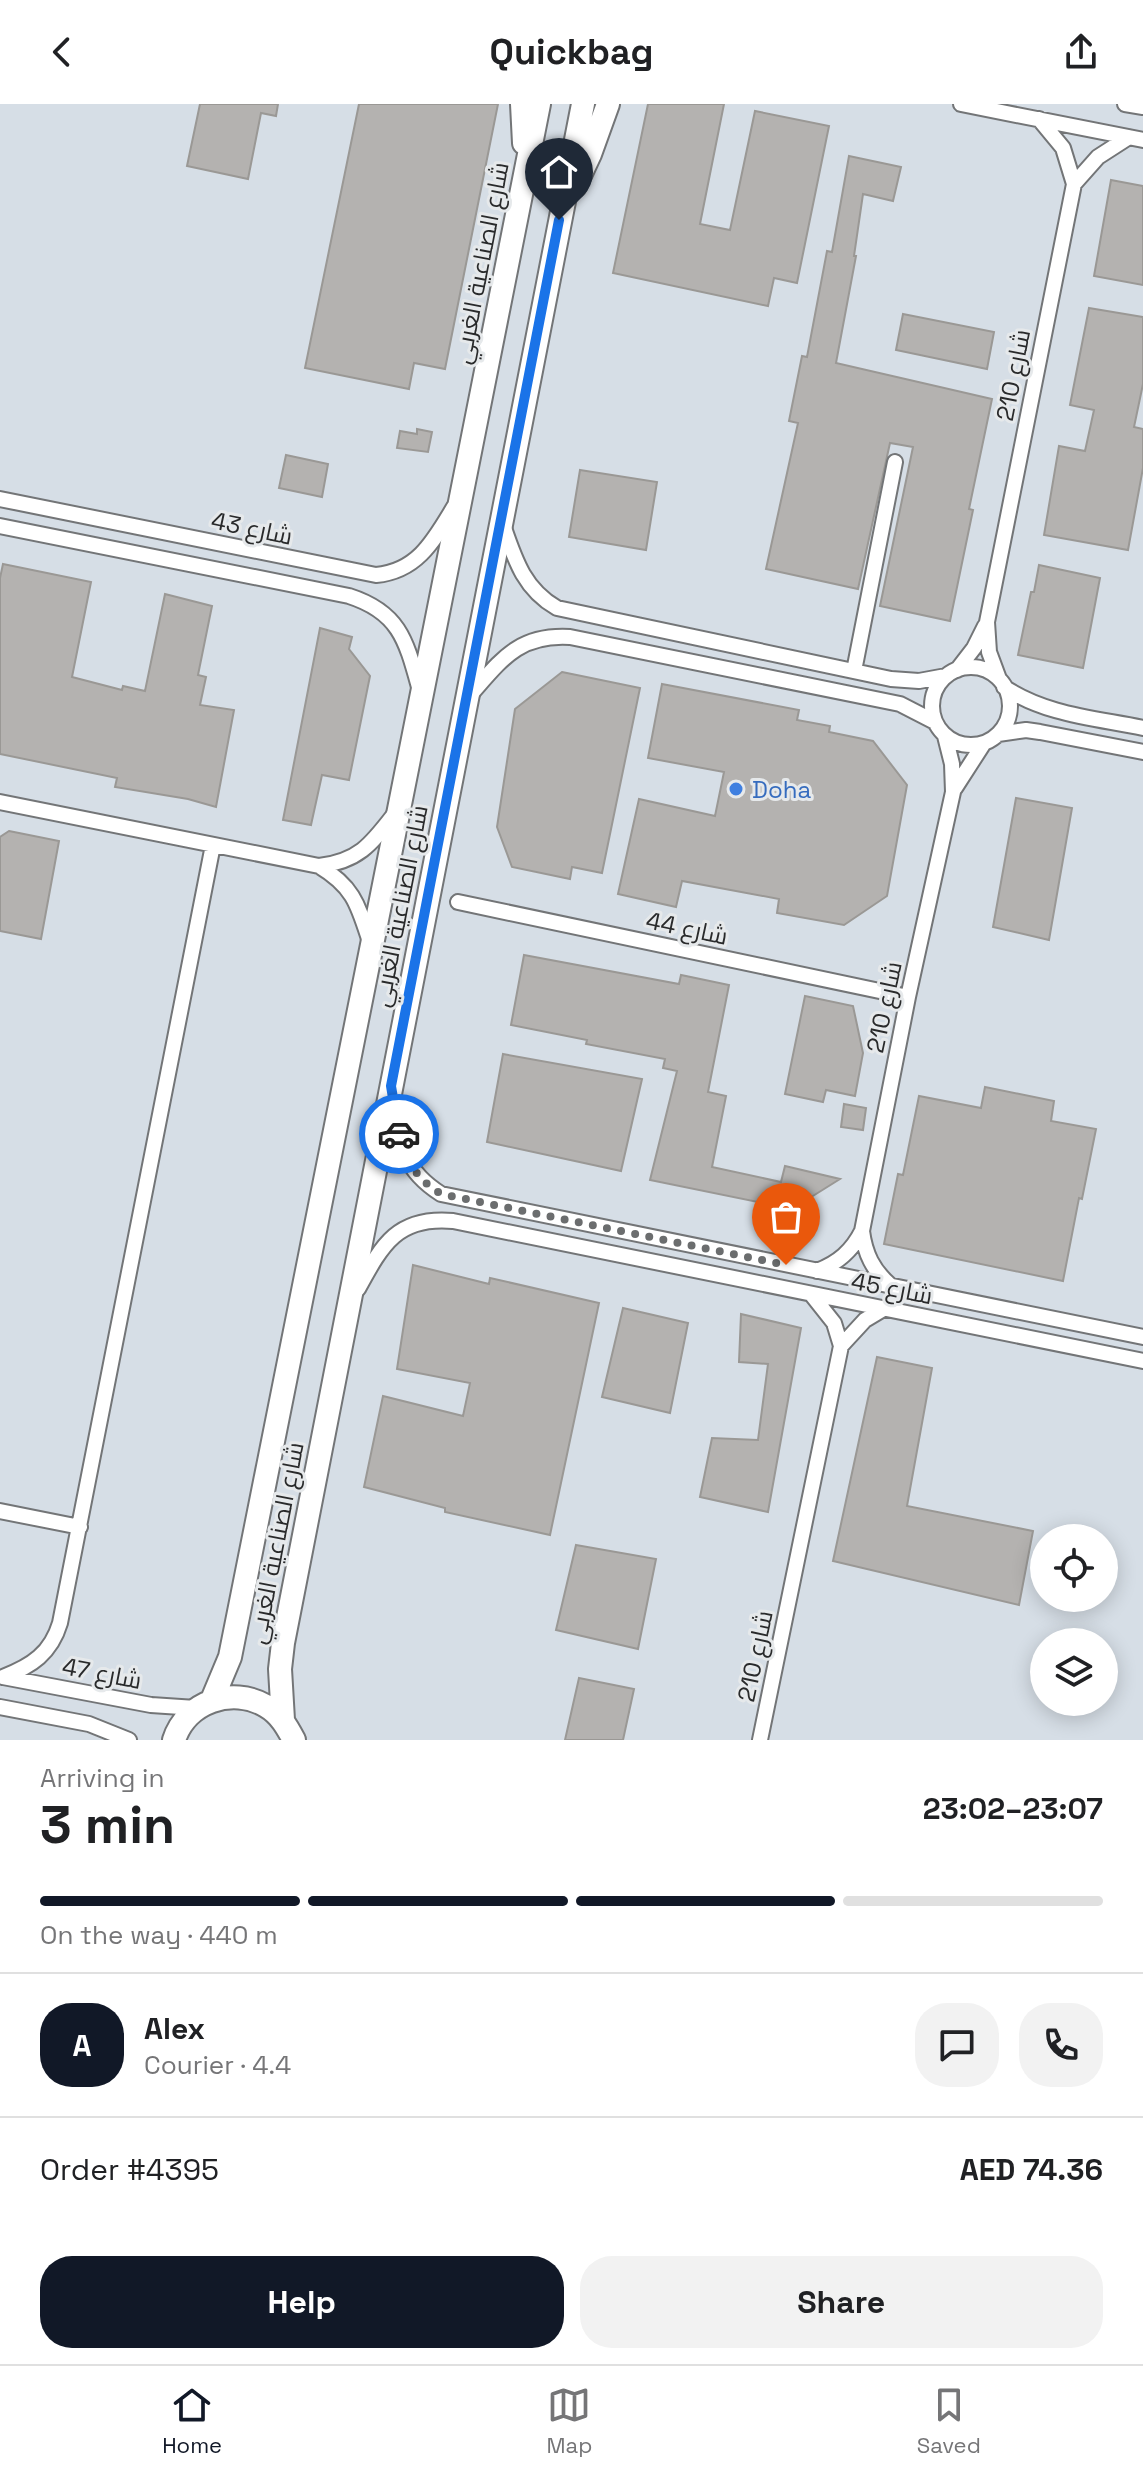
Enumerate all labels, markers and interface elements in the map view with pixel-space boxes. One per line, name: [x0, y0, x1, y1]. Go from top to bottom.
text: Quickbag: [490, 29, 653, 75]
icon: back: [40, 30, 84, 74]
icon: share: [1059, 30, 1103, 74]
pin: [525, 138, 593, 220]
icon: home: [537, 150, 581, 194]
street label: شارع الصناعية الغربي: [446, 160, 520, 367]
street label: شارع 210: [989, 327, 1038, 424]
street label: شارع 43: [208, 504, 295, 553]
place label: Doha: [752, 774, 811, 805]
marker: Doha: [727, 780, 745, 798]
street label: شارع الصناعية الغربي: [365, 803, 439, 1010]
street label: شارع 44: [643, 904, 731, 953]
street label: شارع 210: [859, 959, 910, 1056]
courier: [359, 1094, 439, 1174]
icon: car: [377, 1112, 421, 1156]
pin: [752, 1183, 820, 1265]
icon: bag: [764, 1195, 808, 1239]
street label: شارع 45: [849, 1265, 935, 1312]
street label: شارع الصناعية الغربي: [241, 1440, 315, 1647]
map controls: [1030, 1524, 1118, 1716]
button: locate: [1030, 1524, 1118, 1612]
street label: شارع 210: [730, 1608, 781, 1705]
button: layers: [1030, 1628, 1118, 1716]
street label: شارع 47: [59, 1650, 144, 1697]
text: Arriving in: [40, 1761, 164, 1795]
text: 23:02–23:07: [923, 1789, 1103, 1828]
text: 3 min: [40, 1792, 175, 1858]
text: On the way · 440 m: [40, 1918, 278, 1952]
button: chat: [915, 2003, 999, 2087]
button: phone: [1019, 2003, 1103, 2087]
text: Alex: [144, 2009, 205, 2048]
text: A: [72, 2026, 92, 2065]
text: Courier · 4.4: [144, 2048, 291, 2082]
text: Order #4395: [40, 2150, 219, 2189]
text: AED 74.36: [960, 2150, 1103, 2189]
button: Help: [40, 2256, 564, 2348]
button: Share: [580, 2256, 1103, 2348]
tab: Home: [162, 2383, 222, 2459]
tab: Map: [546, 2383, 592, 2459]
tab: Saved: [917, 2383, 981, 2459]

